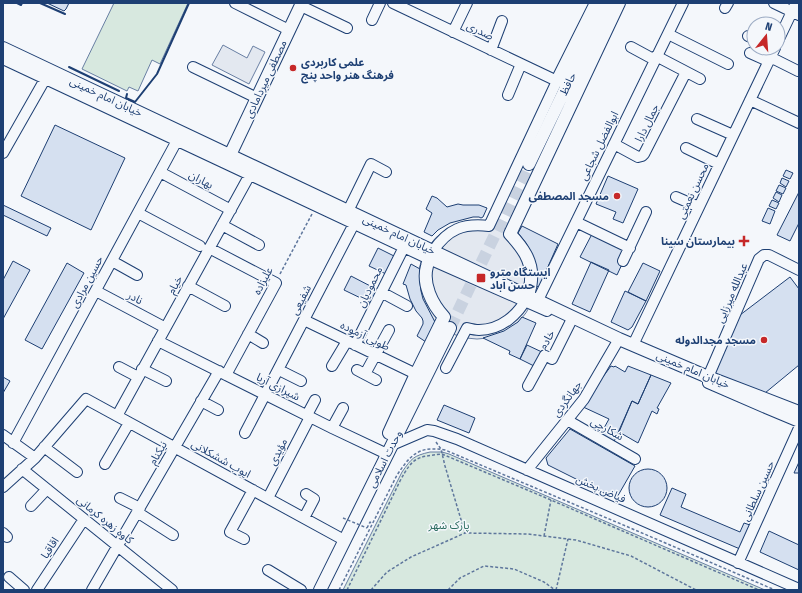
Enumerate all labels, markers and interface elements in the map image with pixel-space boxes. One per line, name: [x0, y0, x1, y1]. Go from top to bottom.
north arrow: [746, 16, 786, 56]
street label: صدری: [464, 19, 496, 43]
text: N: [764, 20, 774, 34]
street label: مصطفی میردامادی: [242, 38, 290, 120]
place label: علمی کاربردی فرهنگ هنر واحد پنج: [301, 56, 394, 84]
marker: علمی کاربردی فرهنگ هنر واحد پنج: [288, 63, 298, 73]
street label: حافظ: [557, 70, 579, 98]
street label: خیابان امام خمینی: [67, 75, 145, 121]
street label: جمال دارا: [632, 101, 662, 144]
street label: ابوالفضل شجاعی: [577, 109, 621, 183]
street label: محسن نعمتی: [674, 161, 712, 221]
street label: بهاران: [187, 168, 215, 192]
place label: مسجد المصطفی: [528, 190, 609, 203]
marker: مسجد المصطفی: [612, 191, 622, 201]
street label: خیابان امام خمینی: [360, 213, 438, 259]
place label: بیمارستان سینا: [661, 235, 735, 248]
marker: بیمارستان سینا: [738, 235, 750, 247]
street label: حسین مرادی: [68, 253, 106, 310]
street label: عبدالله میرزایی: [714, 261, 751, 325]
street label: محمودیان: [355, 264, 386, 309]
street label: علیزاده: [250, 265, 276, 297]
place label: ایستگاه مترو حسن آباد: [490, 266, 551, 292]
marker: ایستگاه مترو حسن آباد: [475, 272, 487, 284]
street label: خیام: [165, 273, 186, 297]
street label: شفیعی: [288, 282, 314, 317]
street label: نادر: [124, 288, 145, 307]
street label: طوبی آزموده: [338, 319, 392, 354]
street label: خادم: [536, 328, 559, 353]
place label: مسجد مجدالدوله: [675, 334, 756, 347]
marker: مسجد مجدالدوله: [759, 335, 769, 345]
street label: خیابان امام خمینی: [654, 349, 732, 392]
street label: شیرازی آریا: [254, 370, 302, 404]
street label: جهانگردی: [550, 378, 585, 420]
street label: شکارچی: [588, 415, 626, 444]
street label: وحدت اسلامی: [365, 428, 405, 490]
street label: مؤیدی: [266, 436, 290, 468]
street label: ایوب ششکلانی: [189, 437, 253, 481]
street label: نیکنام: [146, 439, 171, 468]
street label: حسین سلطانی: [739, 458, 777, 523]
street label: فیاض بخش: [574, 472, 628, 506]
street label: کاوه زهره کرمانی: [74, 493, 136, 547]
park label: پارک شهر: [428, 519, 469, 533]
street label: اقاقیا: [38, 535, 62, 561]

